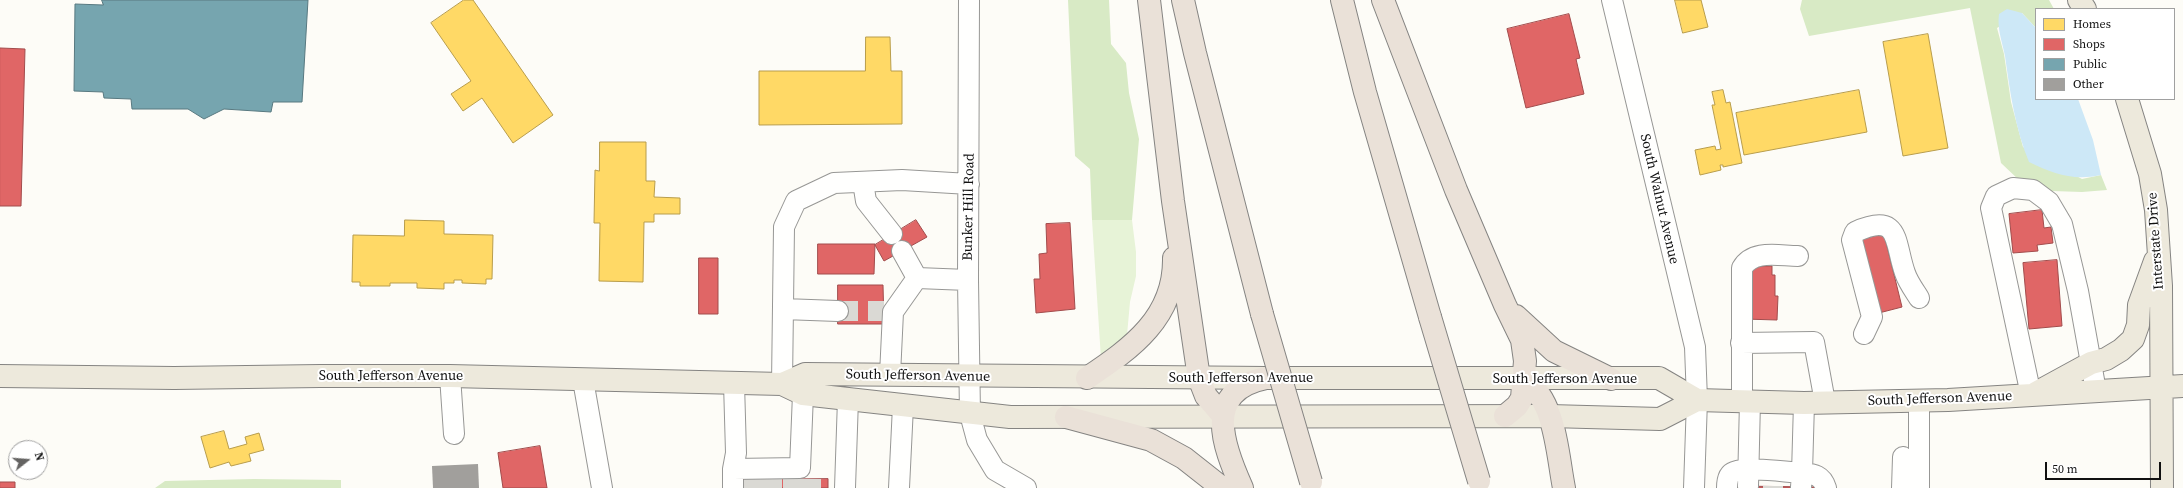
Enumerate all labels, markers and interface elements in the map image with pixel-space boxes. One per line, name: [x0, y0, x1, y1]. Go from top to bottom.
legend: [2035, 8, 2175, 100]
text: Homes: [2073, 16, 2111, 32]
text: Shops: [2073, 36, 2105, 52]
text: Public: [2073, 56, 2107, 72]
text: Other: [2073, 76, 2104, 92]
street label: South Walnut Avenue: [1636, 132, 1682, 266]
street label: Bunker Hill Road: [960, 153, 978, 261]
street label: Interstate Drive: [2144, 192, 2168, 290]
street label: South Jefferson Avenue: [846, 366, 990, 386]
street label: South Jefferson Avenue: [319, 368, 463, 384]
street label: South Jefferson Avenue: [1169, 370, 1313, 386]
street label: South Jefferson Avenue: [1493, 371, 1637, 387]
street label: South Jefferson Avenue: [1868, 388, 2012, 410]
north arrow: [8, 440, 48, 480]
text: N: [31, 451, 47, 463]
scale bar: [2047, 454, 2163, 480]
text: 50 m: [2052, 461, 2078, 477]

